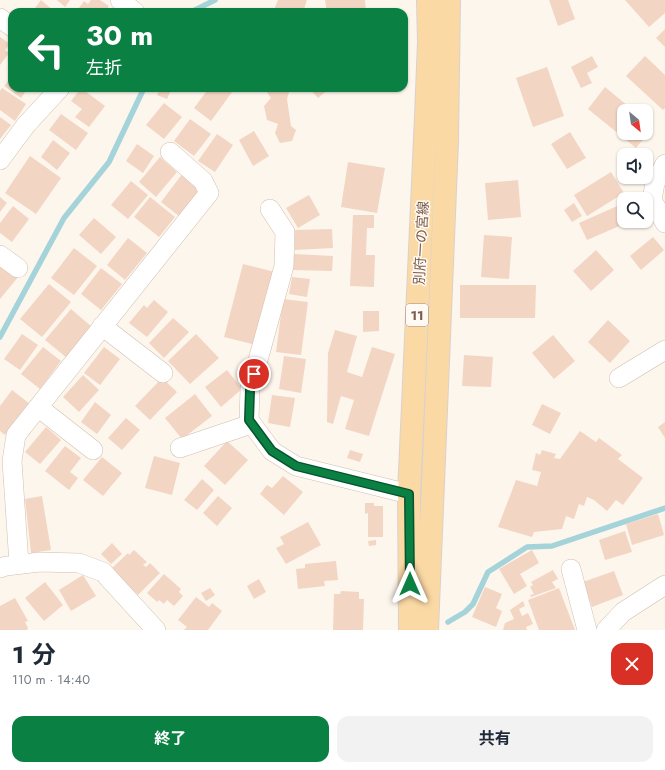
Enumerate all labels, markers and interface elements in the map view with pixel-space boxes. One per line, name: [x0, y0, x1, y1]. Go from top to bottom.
text: 30 m: [86, 15, 153, 56]
icon: left: [20, 24, 72, 76]
text: 左折: [86, 55, 122, 81]
north arrow: [617, 104, 653, 140]
map controls: [617, 104, 653, 228]
button: sound: [617, 148, 653, 184]
button: search: [617, 192, 653, 228]
street label: 別府一の宮線: [409, 201, 433, 285]
road number: 11: [406, 304, 428, 326]
pin: [237, 357, 271, 391]
icon: arrive: [243, 363, 265, 385]
position arrow: [389, 563, 431, 605]
text: 1 分: [12, 637, 55, 672]
button: close: [611, 643, 653, 685]
text: 110 m · 14:40: [12, 670, 90, 689]
button: 終了: [12, 716, 329, 762]
button: 共有: [337, 716, 653, 762]

